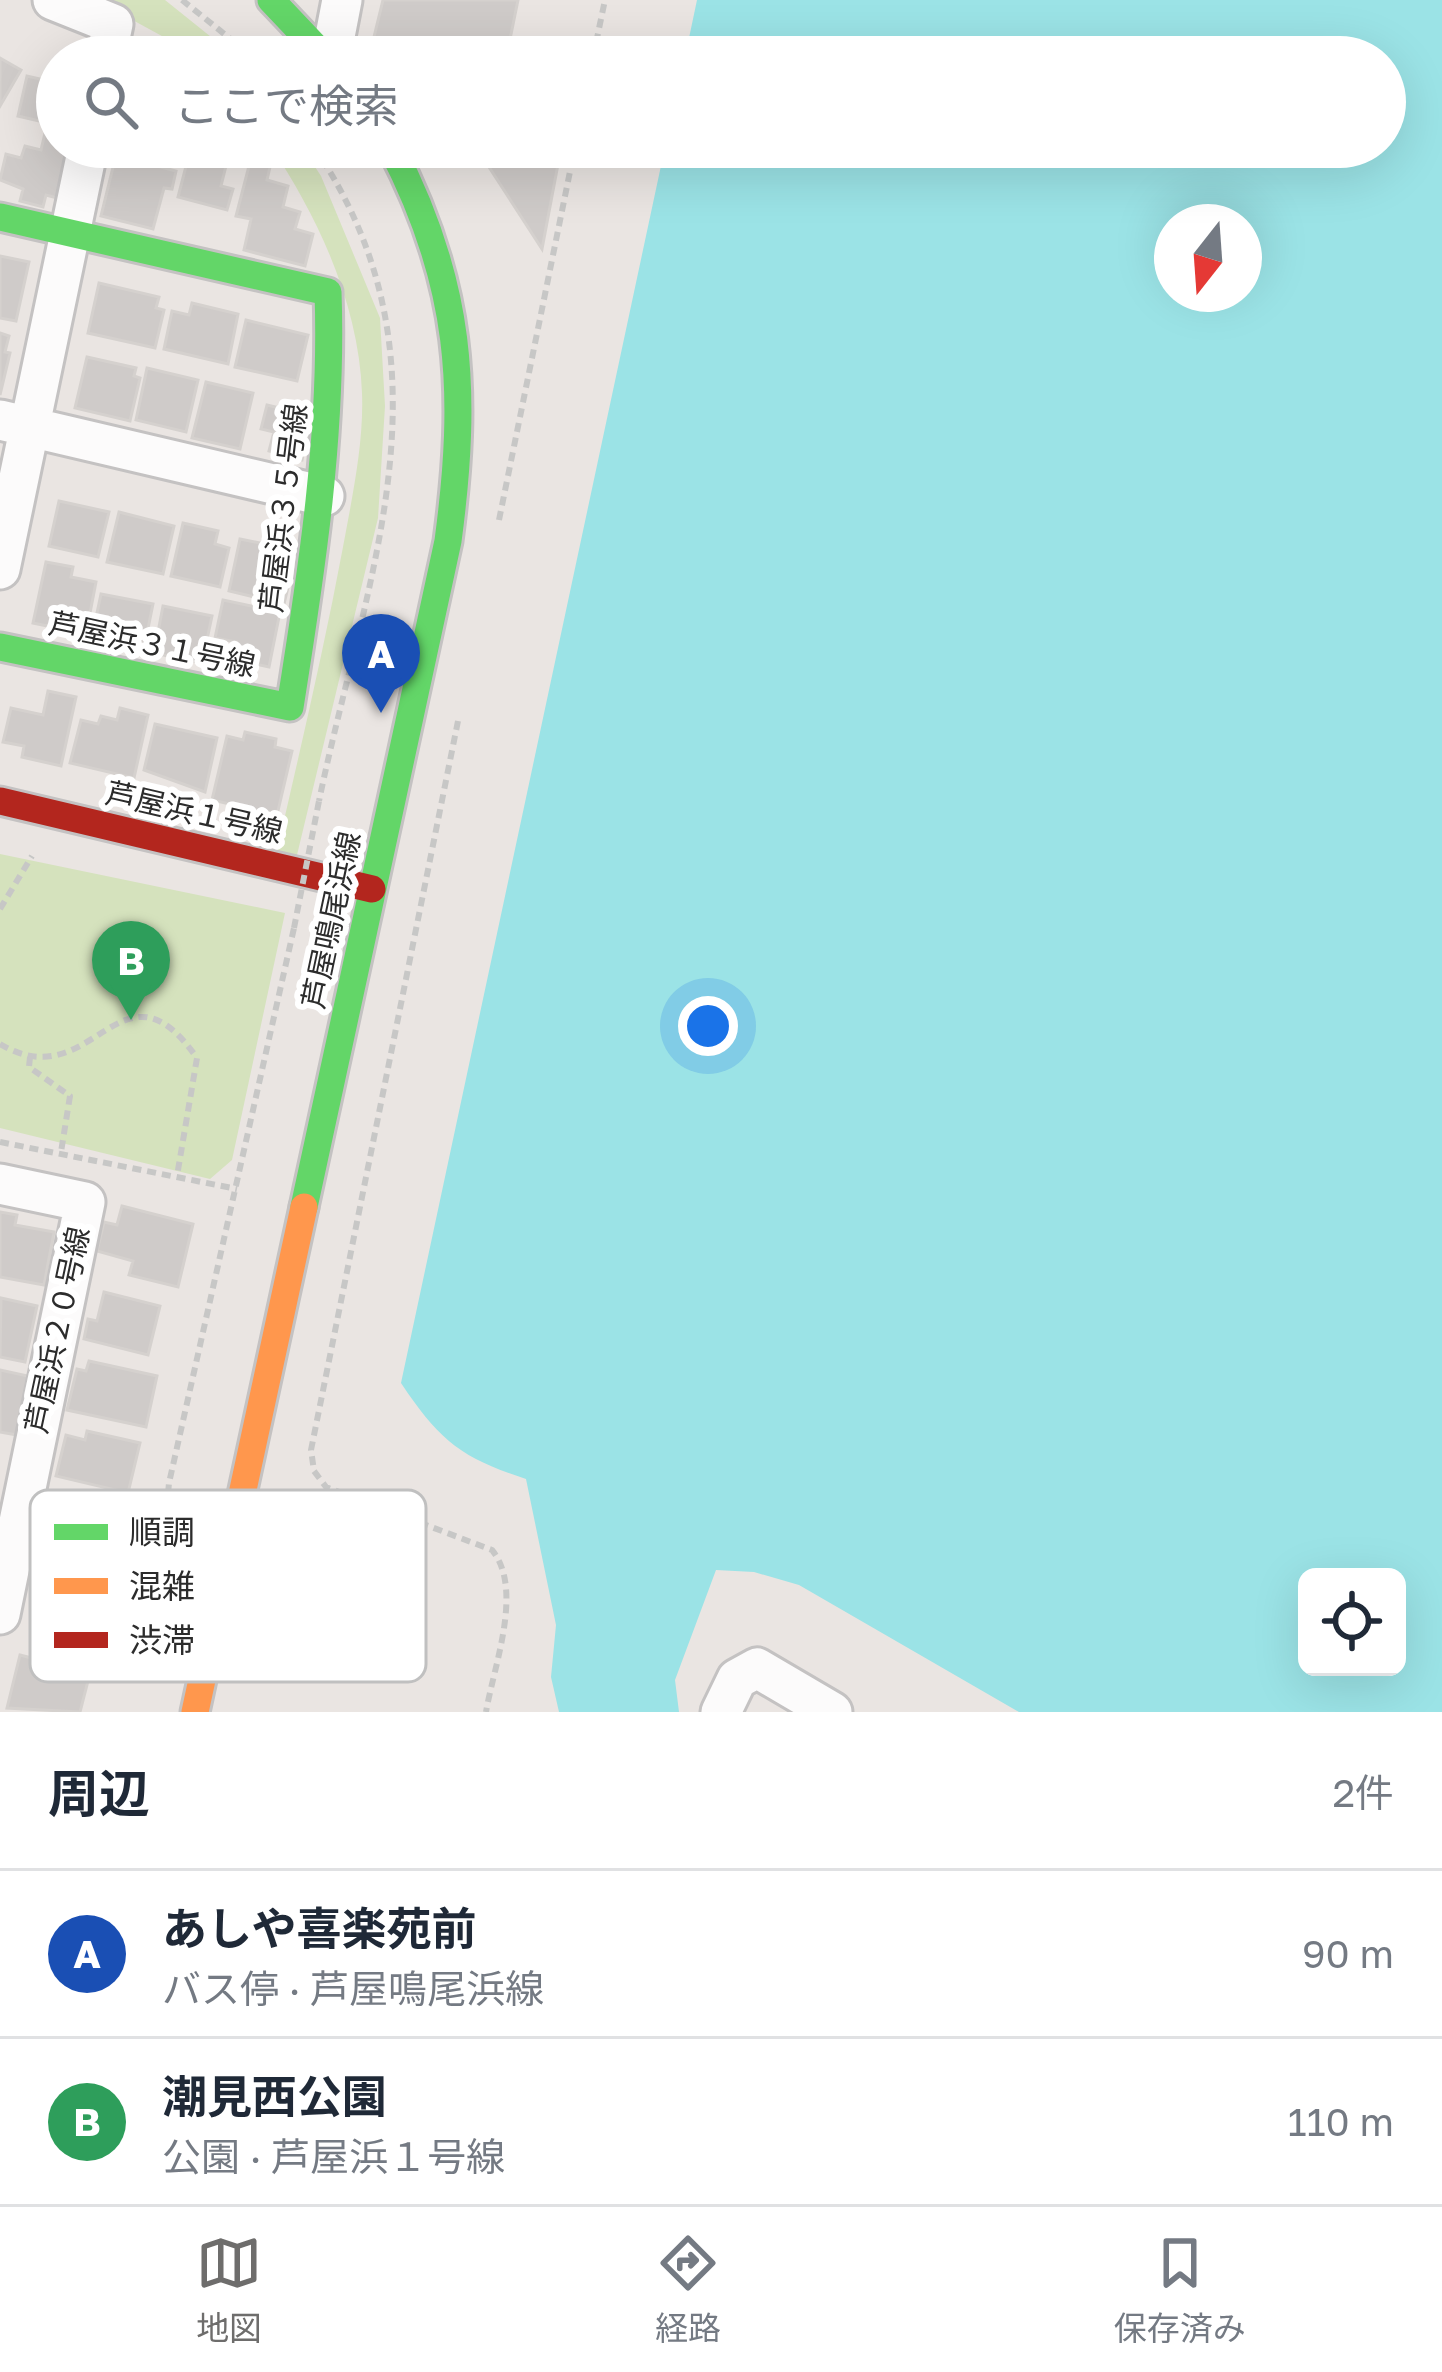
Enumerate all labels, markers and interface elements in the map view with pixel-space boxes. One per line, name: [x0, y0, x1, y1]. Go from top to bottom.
search box: [36, 36, 1406, 168]
icon: search: [78, 69, 144, 135]
text: ここで検索: [174, 78, 399, 132]
north arrow: [1154, 204, 1262, 312]
street label: 芦屋浜３５号線: [252, 401, 314, 614]
street label: 芦屋浜３１号線: [46, 605, 259, 683]
pin: A: [342, 614, 420, 713]
street label: 芦屋浜１号線: [102, 774, 286, 850]
street label: 芦屋鳴尾浜線: [295, 828, 367, 1012]
pin: B: [92, 921, 170, 1020]
your location: [678, 996, 738, 1056]
street label: 芦屋浜２０号線: [18, 1223, 96, 1436]
legend: [30, 1490, 426, 1682]
text: 順調: [129, 1512, 195, 1551]
text: 混雑: [129, 1566, 195, 1605]
map controls: [1298, 1568, 1406, 1676]
button: locate: [1298, 1568, 1406, 1676]
text: 渋滞: [129, 1620, 195, 1659]
text: 周辺: [48, 1762, 150, 1823]
text: 2件: [1332, 1769, 1394, 1816]
text: あしや喜楽苑前: [162, 1901, 477, 1955]
text: A: [73, 1930, 101, 1977]
text: 90 m: [1302, 1930, 1394, 1977]
text: バス停 · 芦屋鳴尾浜線: [162, 1965, 544, 2012]
text: 潮見西公園: [162, 2069, 387, 2123]
text: B: [73, 2098, 101, 2145]
text: 110 m: [1288, 2098, 1394, 2145]
text: 公園 · 芦屋浜１号線: [162, 2133, 505, 2180]
tab: 地図: [196, 2230, 262, 2350]
tab: 経路: [655, 2230, 721, 2350]
tab: 保存済み: [1114, 2230, 1246, 2350]

